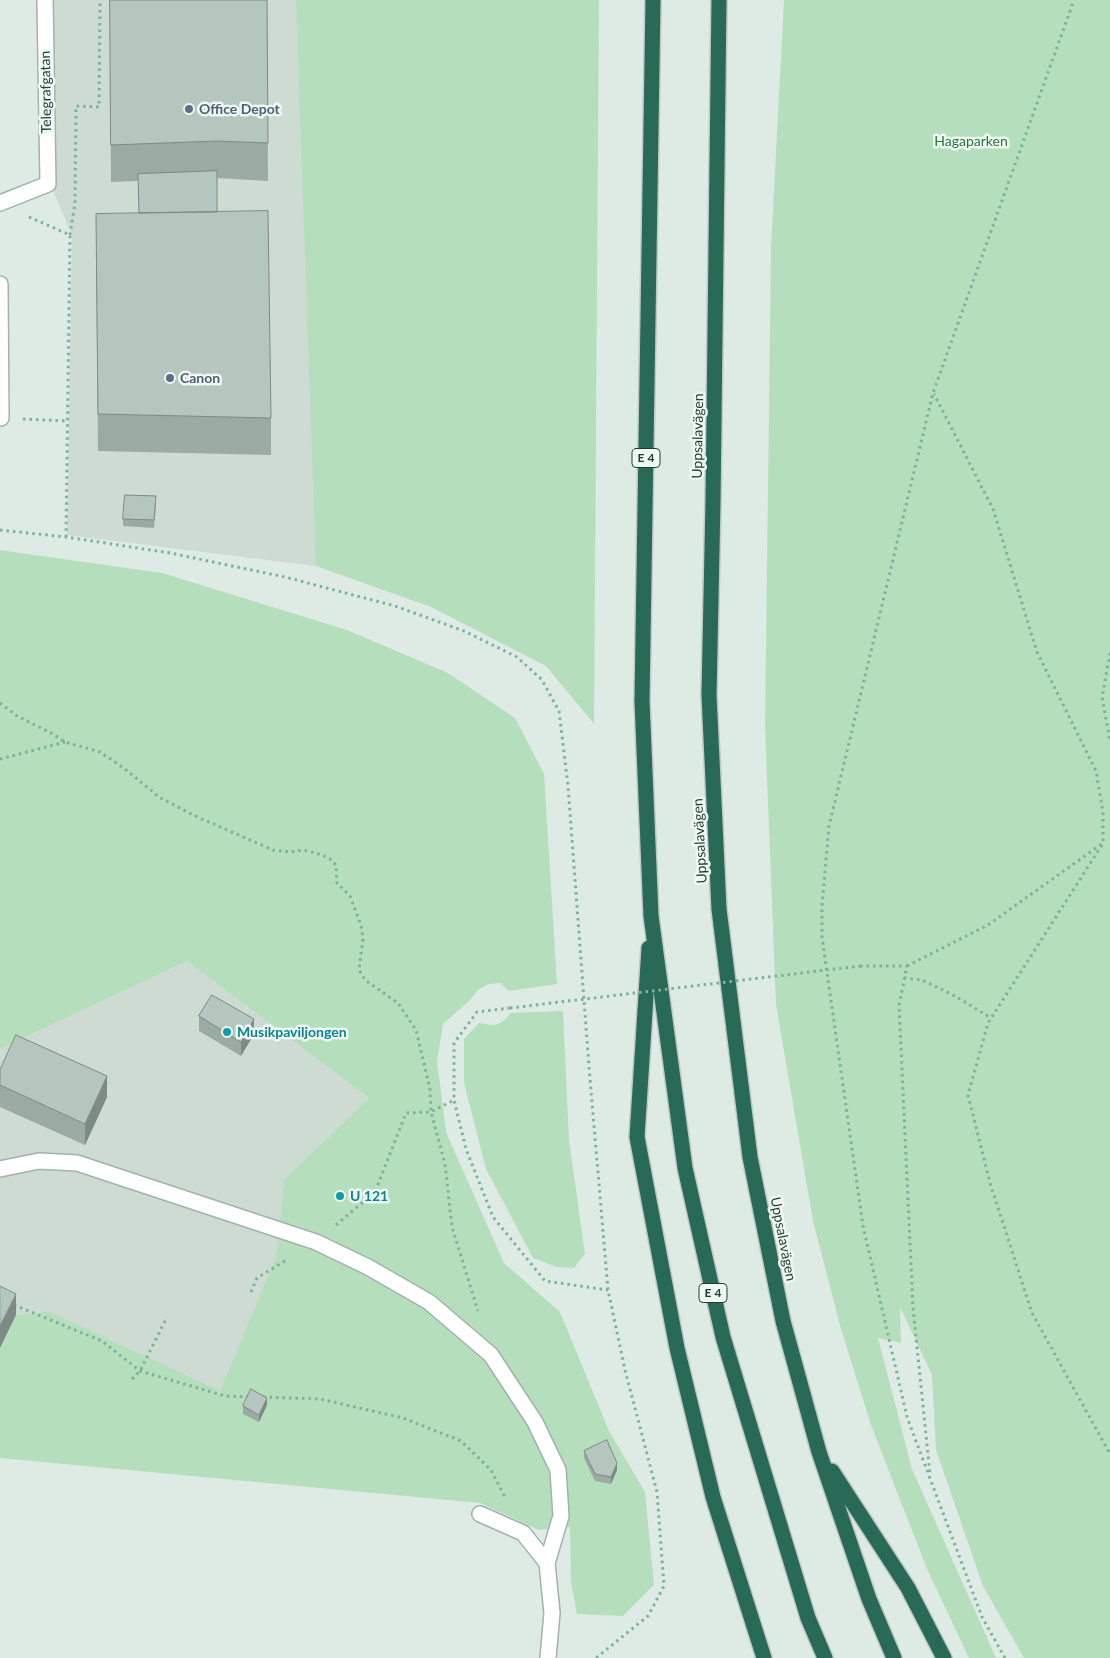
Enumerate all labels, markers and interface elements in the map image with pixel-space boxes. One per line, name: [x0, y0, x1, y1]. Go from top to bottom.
street label: Telegrafgatan: [37, 51, 55, 133]
place label: Office Depot: [199, 101, 280, 117]
marker: Office Depot: [183, 103, 195, 115]
park label: Hagaparken: [934, 133, 1008, 149]
place label: Canon: [180, 370, 220, 386]
marker: Canon: [164, 372, 176, 384]
street label: Uppsalavägen: [689, 393, 707, 479]
road number: E 4: [632, 448, 660, 468]
street label: Uppsalavägen: [689, 798, 711, 884]
place label: Musikpaviljongen: [237, 1024, 347, 1040]
marker: Musikpaviljongen: [221, 1026, 233, 1038]
place label: U 121: [350, 1188, 388, 1204]
marker: U 121: [334, 1190, 346, 1202]
street label: Uppsalavägen: [767, 1196, 799, 1282]
road number: E 4: [699, 1284, 727, 1302]

